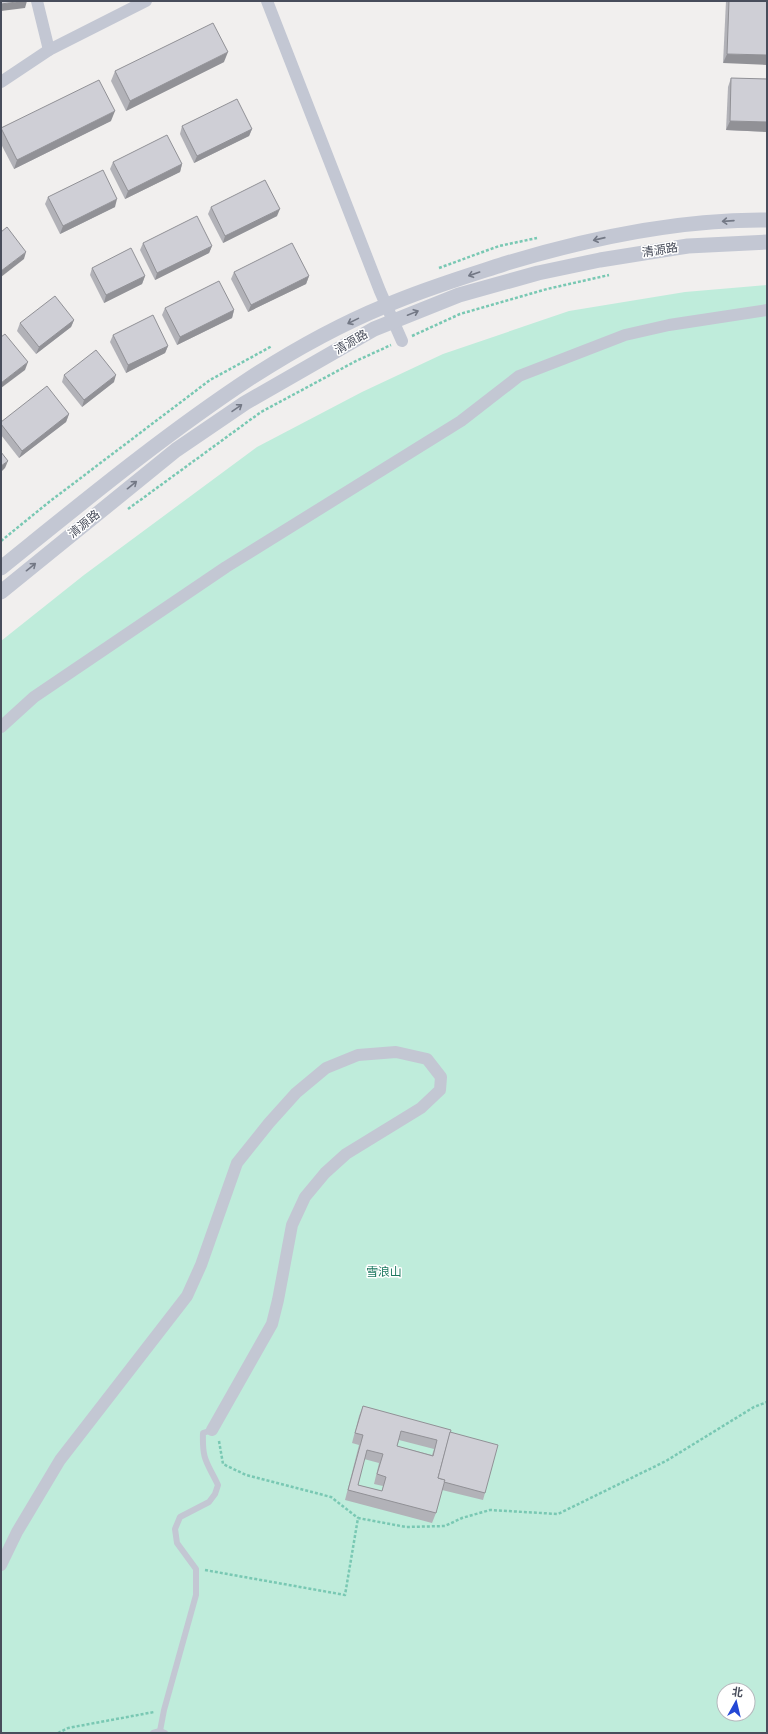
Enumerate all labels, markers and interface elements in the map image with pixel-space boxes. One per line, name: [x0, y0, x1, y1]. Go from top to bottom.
one-way arrow: [722, 218, 735, 225]
one-way arrow: [593, 236, 606, 243]
street label: 清源路: [641, 240, 679, 261]
one-way arrow: [469, 270, 481, 278]
one-way arrow: [406, 309, 418, 317]
one-way arrow: [348, 318, 360, 325]
street label: 清源路: [332, 327, 371, 358]
one-way arrow: [231, 404, 242, 412]
one-way arrow: [127, 481, 138, 490]
street label: 清源路: [66, 507, 103, 542]
one-way arrow: [26, 563, 37, 572]
park label: 雪浪山: [366, 1265, 402, 1280]
north arrow: [716, 1682, 756, 1722]
text: 北: [731, 1685, 744, 1700]

